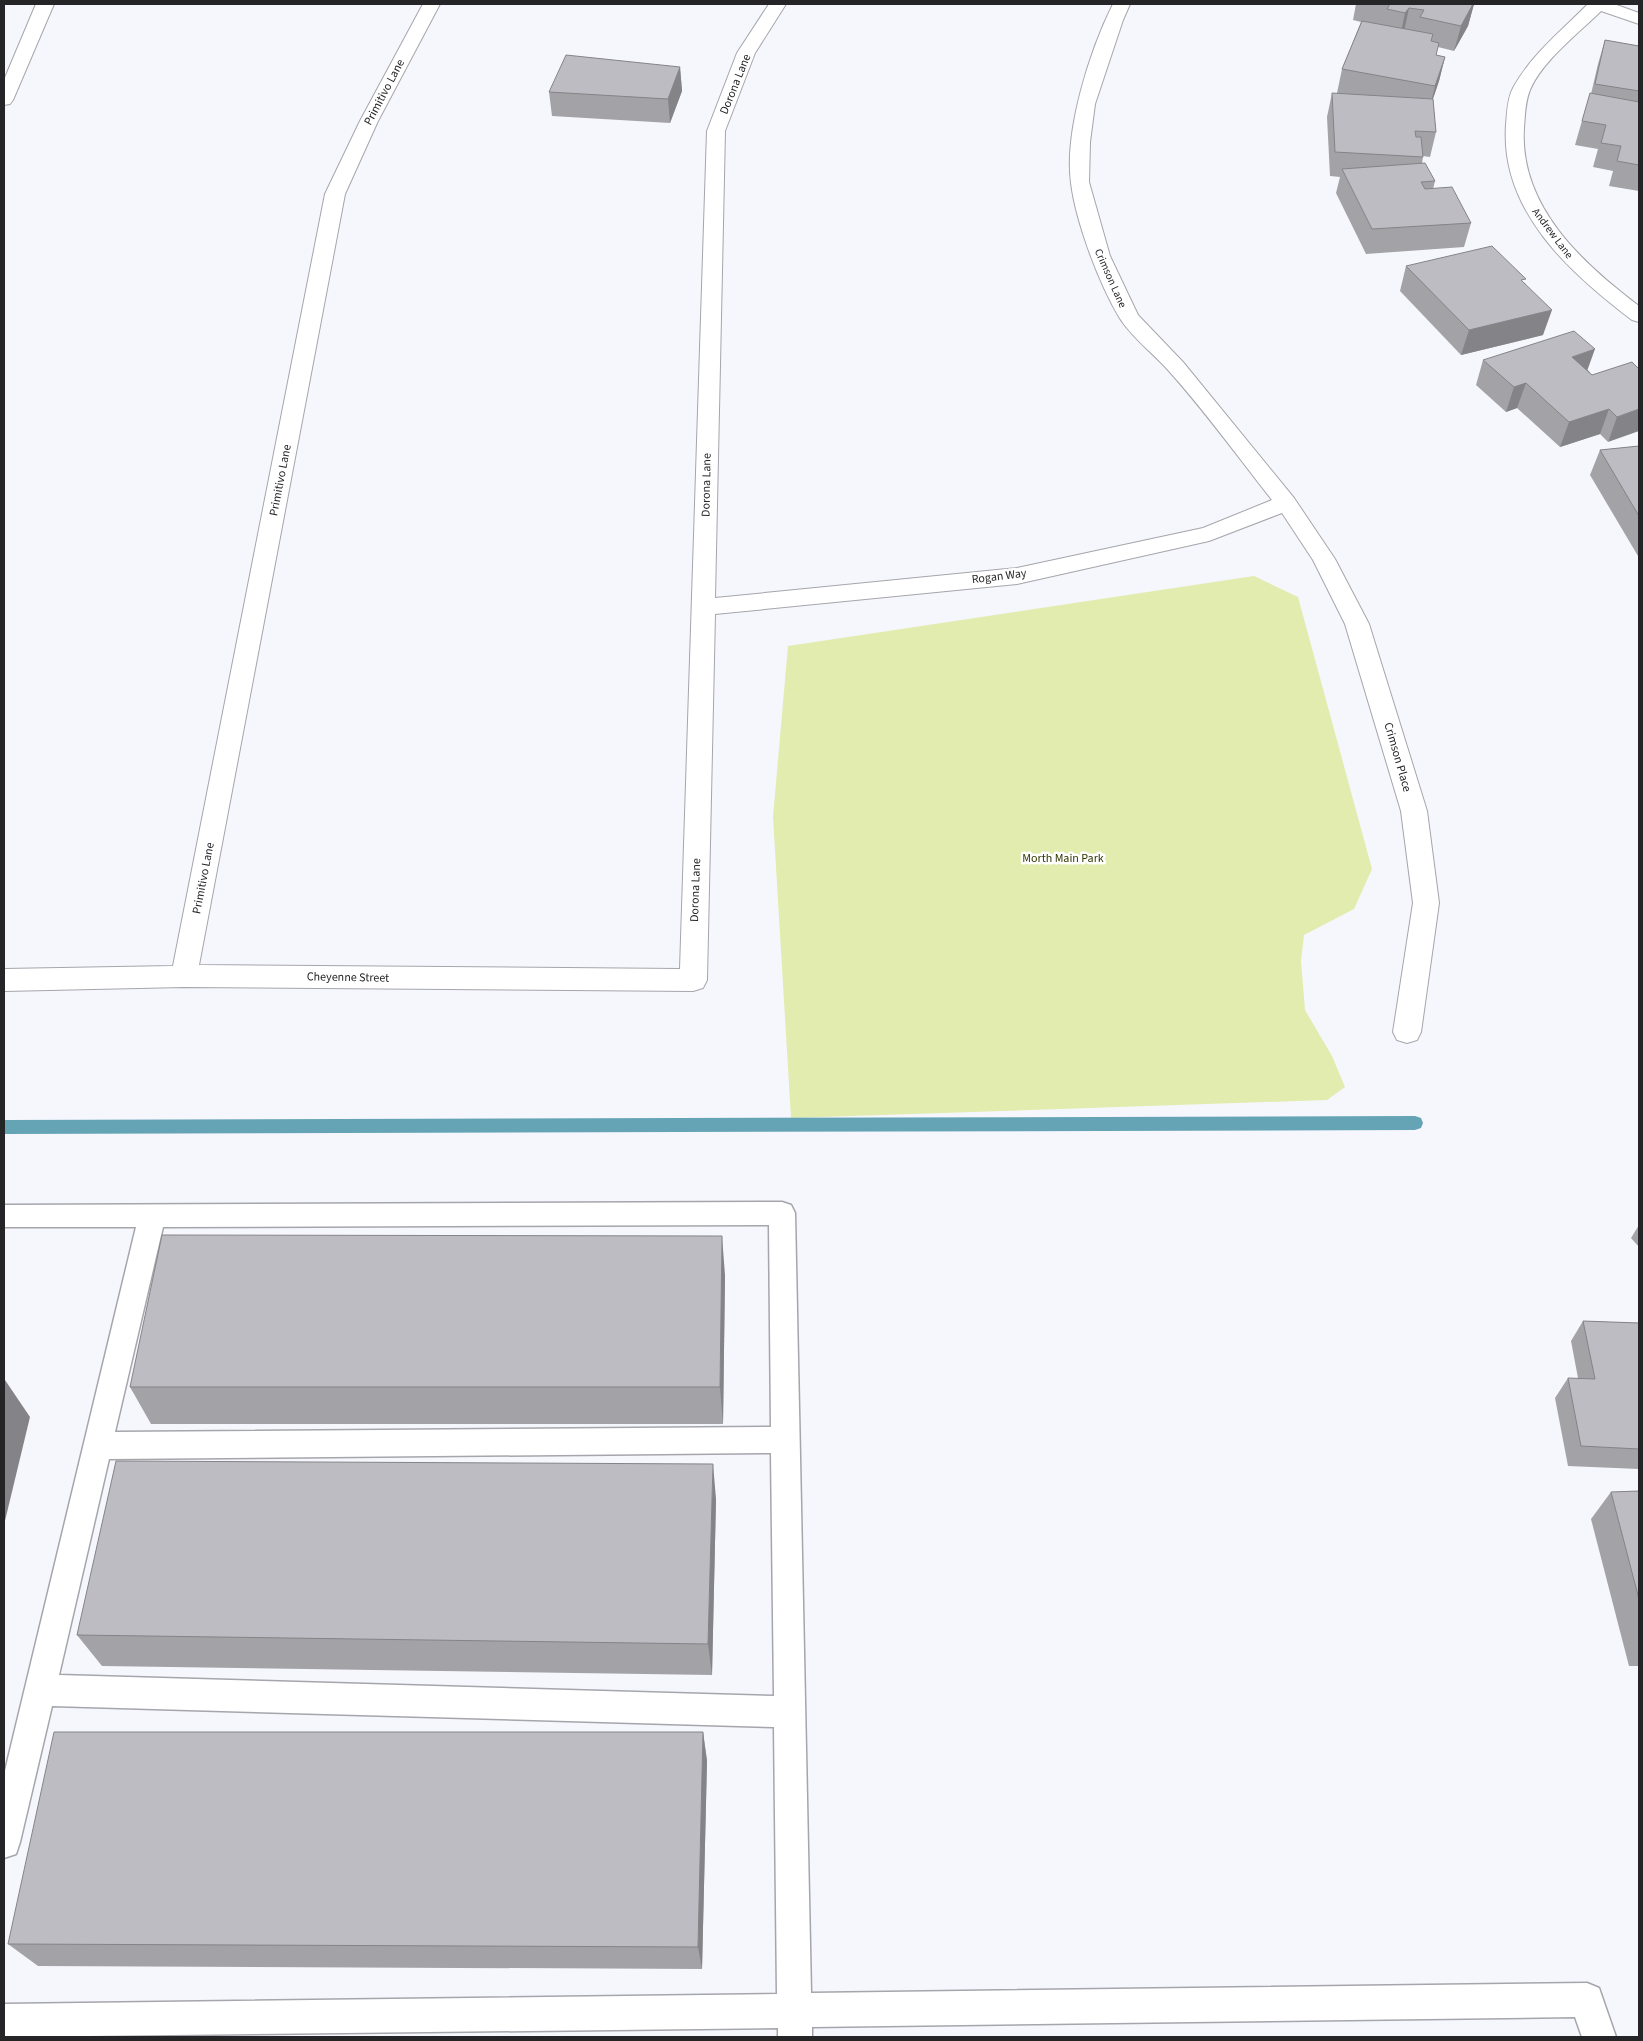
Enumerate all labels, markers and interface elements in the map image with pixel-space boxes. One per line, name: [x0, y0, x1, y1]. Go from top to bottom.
street label: Dorona Lane: [716, 51, 755, 117]
street label: Primitivo Lane: [360, 56, 409, 128]
street label: Andrew Lane: [1529, 205, 1577, 262]
street label: Crimson Lane: [1091, 246, 1130, 311]
street label: Primitivo Lane: [265, 443, 296, 517]
street label: Dorona Lane: [697, 453, 716, 517]
street label: Rogan Way: [971, 565, 1028, 588]
street label: Crimson Place: [1379, 720, 1416, 794]
street label: Primitivo Lane: [188, 841, 219, 915]
park label: Morth Main Park: [1022, 850, 1104, 867]
street label: Dorona Lane: [686, 858, 705, 922]
street label: Cheyenne Street: [307, 968, 389, 987]

